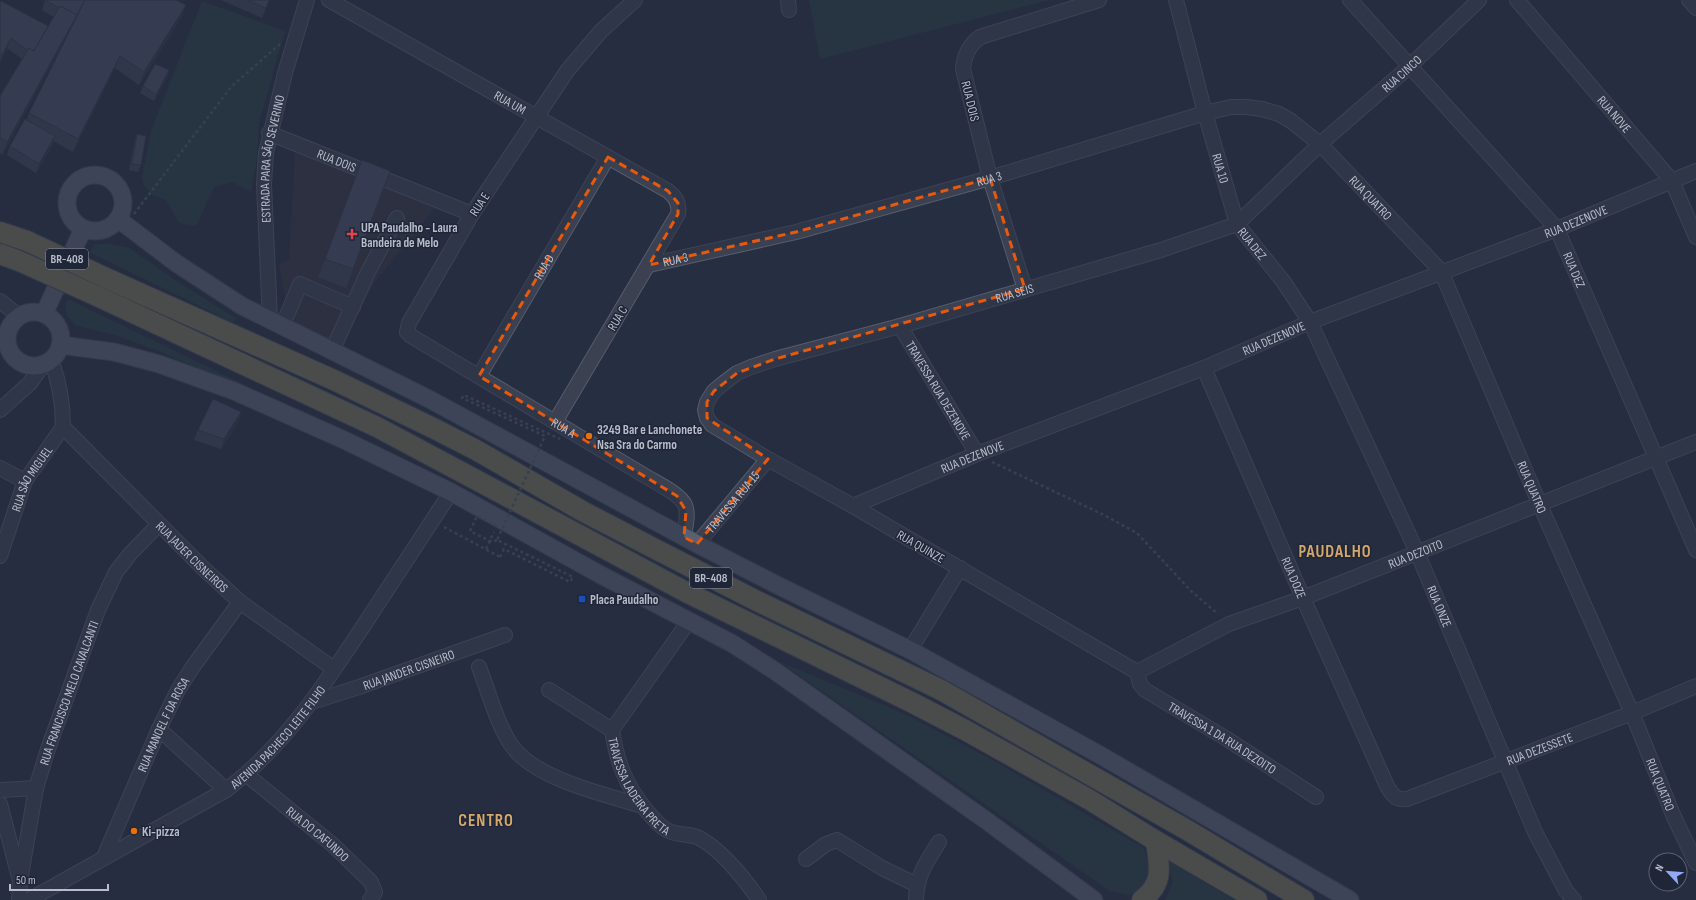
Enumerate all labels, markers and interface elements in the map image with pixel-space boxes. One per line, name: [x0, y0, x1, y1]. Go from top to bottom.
street label: RUA CINCO: [1379, 52, 1425, 96]
street label: RUA DOIS: [957, 79, 983, 123]
street label: RUA UM: [491, 88, 529, 118]
street label: RUA NOVE: [1593, 93, 1634, 137]
street label: ESTRADA PARA SÃO SEVERINO: [257, 94, 288, 223]
street label: RUA DOIS: [314, 146, 359, 176]
street label: RUA 10: [1208, 152, 1232, 185]
street label: RUA 3: [975, 168, 1004, 190]
street label: RUA QUATRO: [1345, 173, 1395, 224]
street label: RUA E: [466, 190, 493, 219]
street label: RUA DEZENOVE: [1542, 202, 1610, 242]
place label: UPA Paudalho - Laura Bandeira de Melo: [361, 220, 458, 251]
street label: RUA DEZ: [1234, 224, 1270, 264]
marker: UPA Paudalho - Laura Bandeira de Melo: [346, 228, 358, 240]
road number: BR-408: [46, 249, 88, 269]
street label: RUA 3: [661, 249, 690, 271]
street label: RUA DEZ: [1559, 250, 1589, 291]
street label: RUA D: [531, 252, 558, 282]
street label: RUA SEIS: [994, 280, 1036, 307]
street label: RUA C: [604, 303, 631, 334]
street label: RUA DEZENOVE: [1240, 318, 1308, 359]
street label: TRAVESSA RUA DEZENOVE: [902, 338, 974, 443]
street label: RUA A: [548, 415, 579, 442]
place label: 3249 Bar e Lanchonete Nsa Sra do Carmo: [597, 422, 703, 453]
marker: 3249 Bar e Lanchonete Nsa Sra do Carmo: [584, 431, 594, 441]
street label: RUA DEZENOVE: [939, 438, 1006, 477]
street label: RUA SÃO MIGUEL: [8, 443, 56, 514]
street label: RUA QUATRO: [1513, 459, 1550, 516]
street label: TRAVESSA RUA 15: [703, 468, 764, 537]
street label: RUA JADER CISNEIROS: [152, 518, 231, 596]
street label: RUA QUINZE: [894, 527, 947, 567]
street label: RUA DEZOITO: [1386, 536, 1445, 572]
district label: PAUDALHO: [1298, 542, 1372, 562]
street label: RUA DOZE: [1277, 555, 1309, 601]
road number: BR-408: [690, 568, 732, 588]
street label: RUA ONZE: [1423, 583, 1455, 630]
place label: Placa Paudalho: [590, 592, 659, 608]
marker: Placa Paudalho: [577, 594, 587, 604]
street label: RUA FRANCISCO MELO CAVALCANTI: [37, 619, 102, 767]
street label: RUA JANDER CISNEIRO: [361, 647, 457, 694]
street label: RUA MANOEL F DA ROSA: [134, 674, 193, 775]
street label: AVENIDA PACHECO LEITE FILHO: [227, 683, 329, 793]
street label: TRAVESSA 1 DA RUA DEZOITO: [1165, 699, 1279, 778]
street label: RUA DEZESSETE: [1505, 729, 1575, 769]
street label: TRAVESSA LADEIRA PRETA: [604, 736, 673, 839]
street label: RUA QUATRO: [1642, 756, 1678, 813]
street label: RUA DO CAFUNDO: [283, 803, 352, 865]
district label: CENTRO: [458, 811, 514, 831]
place label: Ki-pizza: [142, 824, 180, 840]
marker: Ki-pizza: [129, 826, 139, 836]
north arrow: [1648, 852, 1688, 892]
text: N: [1652, 862, 1667, 873]
scale bar: [10, 866, 108, 892]
text: 50 m: [16, 873, 36, 888]

